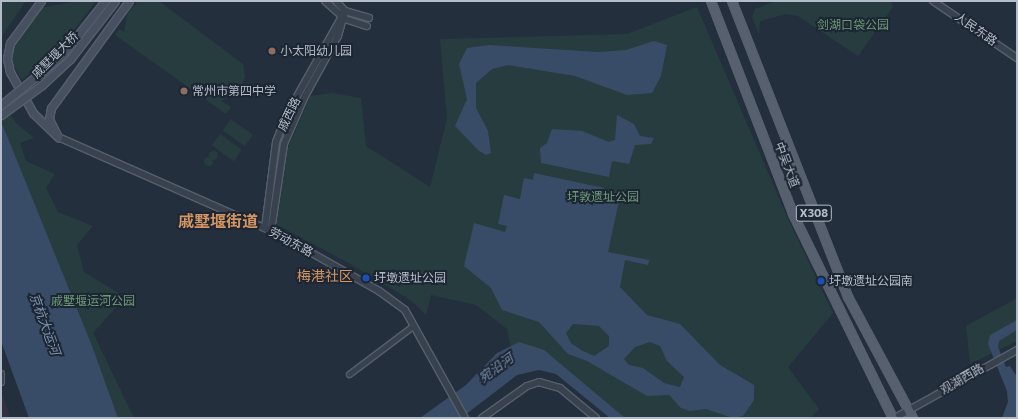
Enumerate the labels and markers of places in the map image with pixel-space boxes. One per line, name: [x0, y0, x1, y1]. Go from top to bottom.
place label: 小太阳幼儿园: [280, 44, 352, 58]
marker: 小太阳幼儿园: [267, 46, 277, 56]
place label: 常州市第四中学: [192, 84, 276, 98]
marker: 常州市第四中学: [179, 86, 189, 96]
place label: 圩墩遗址公园: [374, 271, 446, 285]
marker: 圩墩遗址公园: [361, 273, 371, 283]
place label: 圩墩遗址公园南: [829, 274, 913, 288]
marker: 圩墩遗址公园南: [816, 276, 826, 286]

